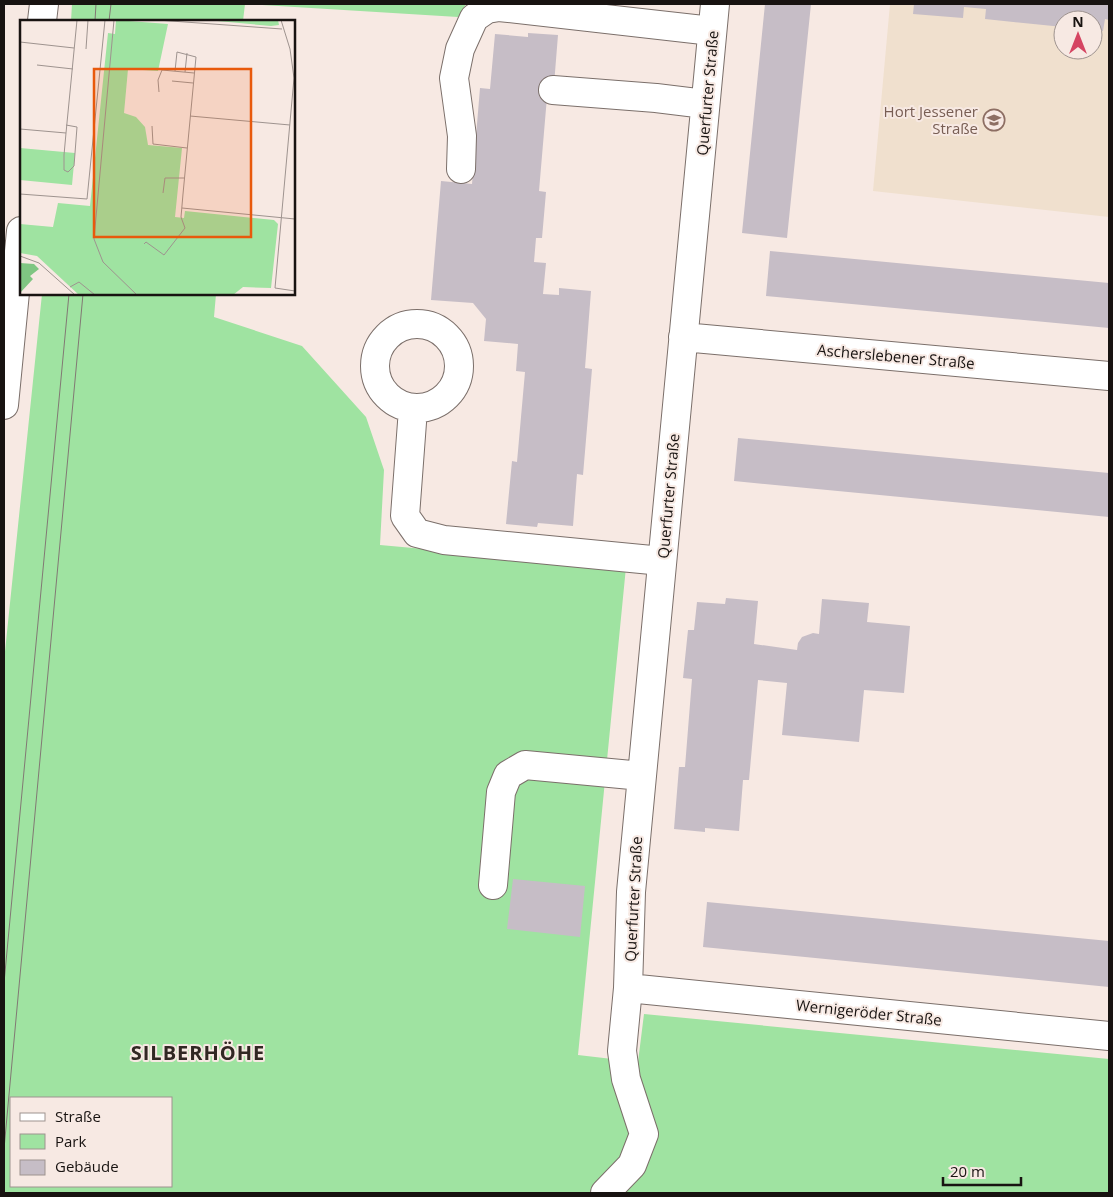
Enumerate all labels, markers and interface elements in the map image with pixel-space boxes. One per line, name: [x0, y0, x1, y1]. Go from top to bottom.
north arrow: [1053, 10, 1103, 60]
text: N: [1072, 12, 1084, 31]
inset map: [20, 20, 295, 295]
street label: Querfurter Straße: [692, 30, 722, 156]
place label: Hort Jessener Straße: [884, 101, 978, 138]
school or university icon: Hort Jessener Straße: [982, 108, 1006, 132]
street label: Ascherslebener Straße: [816, 339, 976, 373]
street label: Querfurter Straße: [653, 433, 683, 559]
street label: Querfurter Straße: [620, 836, 646, 962]
street label: Wernigeröder Straße: [795, 994, 943, 1030]
district label: SILBERHÖHE: [131, 1039, 265, 1066]
legend: [10, 1097, 172, 1187]
text: Straße: [55, 1106, 101, 1126]
text: Park: [55, 1131, 86, 1151]
scale bar: [943, 1154, 1020, 1186]
text: Gebäude: [55, 1156, 119, 1176]
text: 20 m: [950, 1161, 985, 1181]

